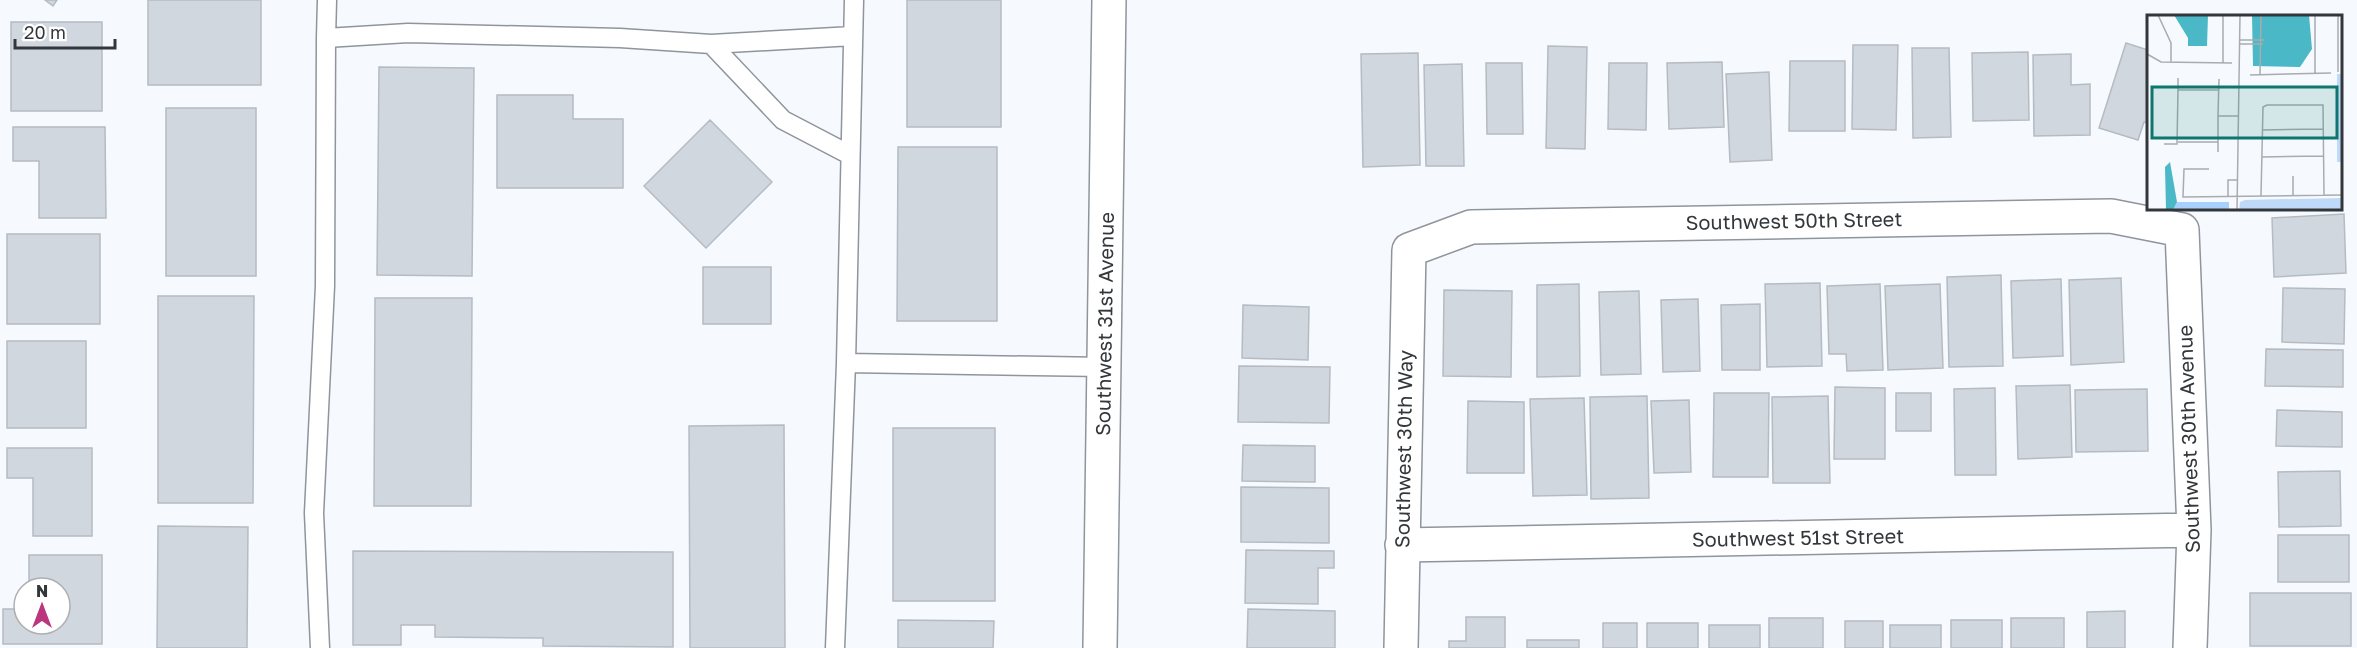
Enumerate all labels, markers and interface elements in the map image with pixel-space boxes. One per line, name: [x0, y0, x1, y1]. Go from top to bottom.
scale bar: [15, 12, 116, 50]
inset map: [2147, 15, 2342, 210]
text: 20 m: [24, 21, 66, 43]
street label: Southwest 50th Street: [1685, 206, 1903, 234]
street label: Southwest 31st Avenue: [1090, 212, 1118, 436]
street label: Southwest 30th Avenue: [2172, 325, 2204, 553]
street label: Southwest 30th Way: [1389, 350, 1417, 548]
street label: Southwest 51st Street: [1692, 523, 1904, 551]
north arrow: [12, 576, 72, 636]
text: N: [36, 581, 48, 601]

